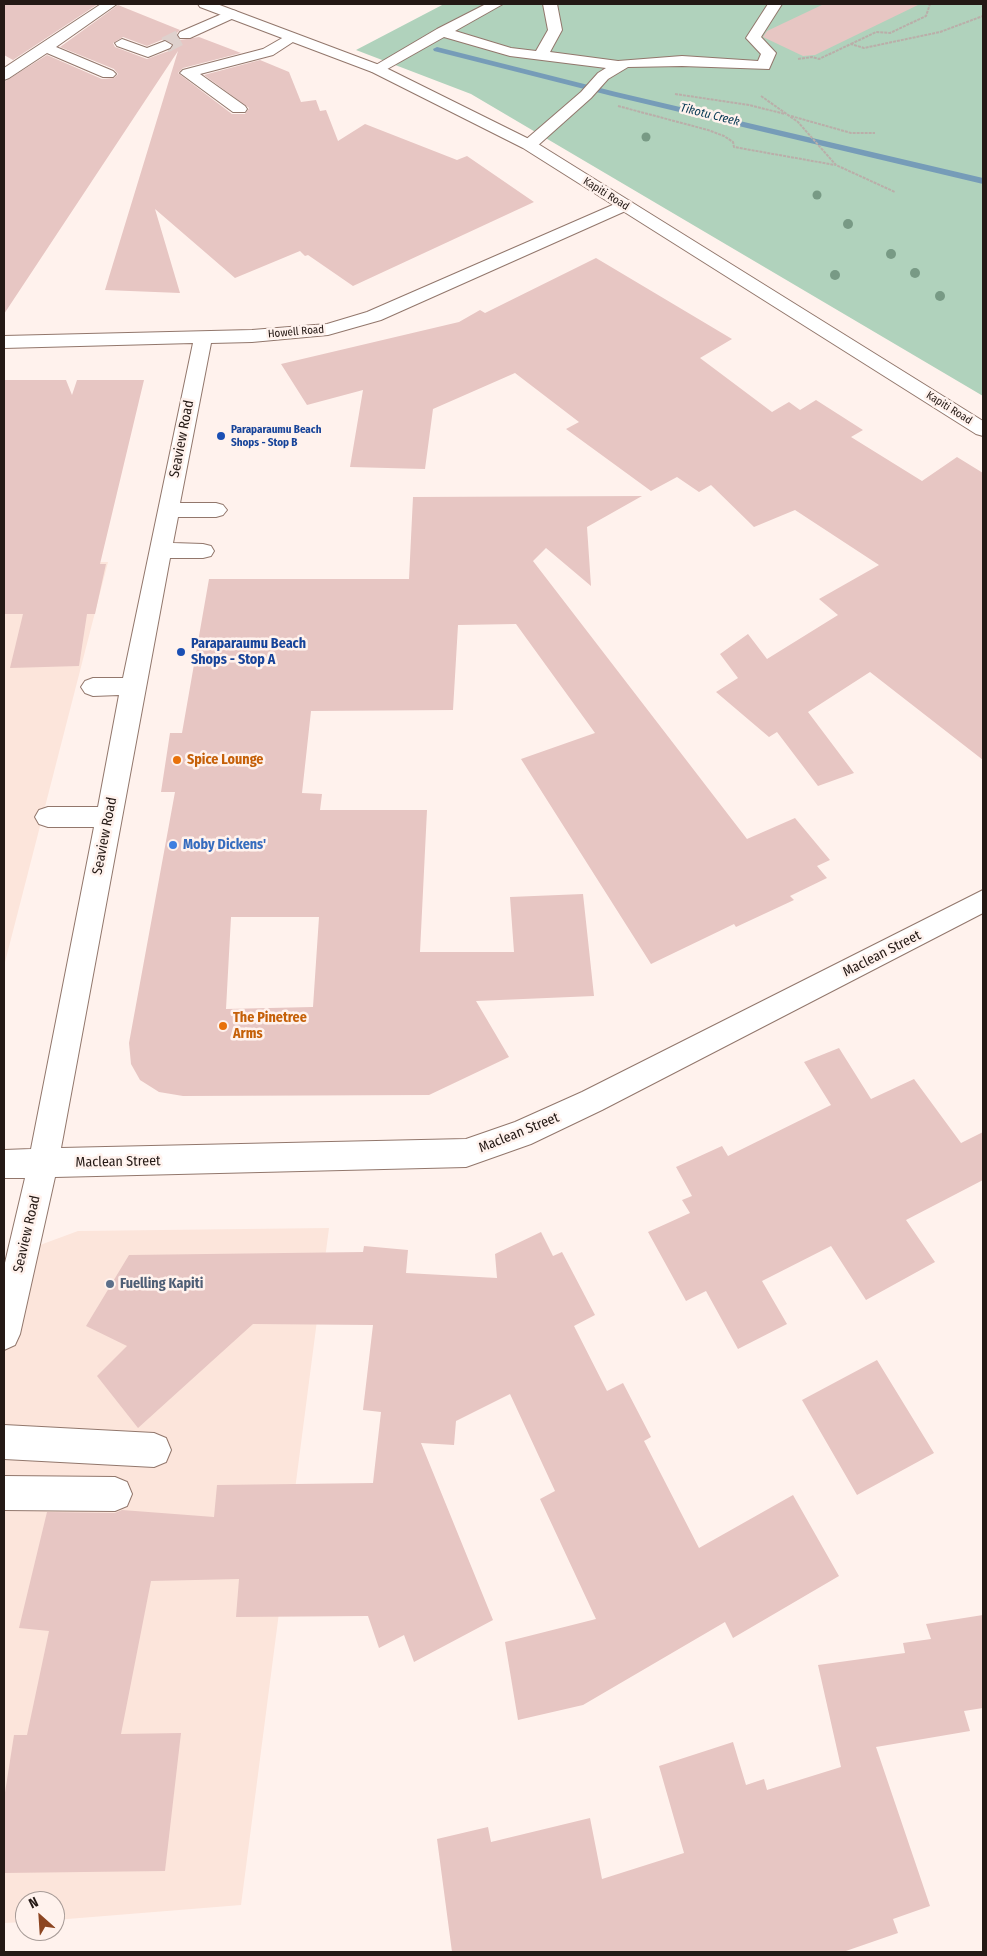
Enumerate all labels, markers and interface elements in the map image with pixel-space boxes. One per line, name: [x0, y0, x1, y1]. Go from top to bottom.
water label: Tikotu Creek: [679, 101, 741, 129]
street label: Kapiti Road: [581, 175, 631, 213]
street label: Howell Road: [267, 323, 325, 341]
street label: Kapiti Road: [924, 389, 974, 427]
street label: Seaview Road: [166, 399, 198, 479]
place label: Paraparaumu Beach Shops - Stop B: [231, 423, 321, 449]
marker: Paraparaumu Beach Shops - Stop B: [215, 430, 227, 442]
place label: Paraparaumu Beach Shops - Stop A: [191, 636, 306, 669]
marker: Paraparaumu Beach Shops - Stop A: [175, 646, 187, 658]
place label: Spice Lounge: [187, 752, 263, 768]
marker: Spice Lounge: [171, 754, 183, 766]
street label: Seaview Road: [89, 796, 121, 876]
place label: Moby Dickens': [183, 837, 266, 853]
marker: Moby Dickens': [167, 839, 179, 851]
street label: Maclean Street: [840, 927, 924, 981]
place label: The Pinetree Arms: [233, 1010, 307, 1042]
marker: The Pinetree Arms: [217, 1020, 229, 1032]
street label: Maclean Street: [476, 1109, 562, 1157]
street label: Maclean Street: [75, 1153, 161, 1171]
street label: Seaview Road: [10, 1194, 44, 1274]
place label: Fuelling Kapiti: [120, 1276, 203, 1292]
marker: Fuelling Kapiti: [104, 1278, 116, 1290]
north arrow: [15, 1891, 65, 1941]
text: N: [26, 1893, 41, 1912]

